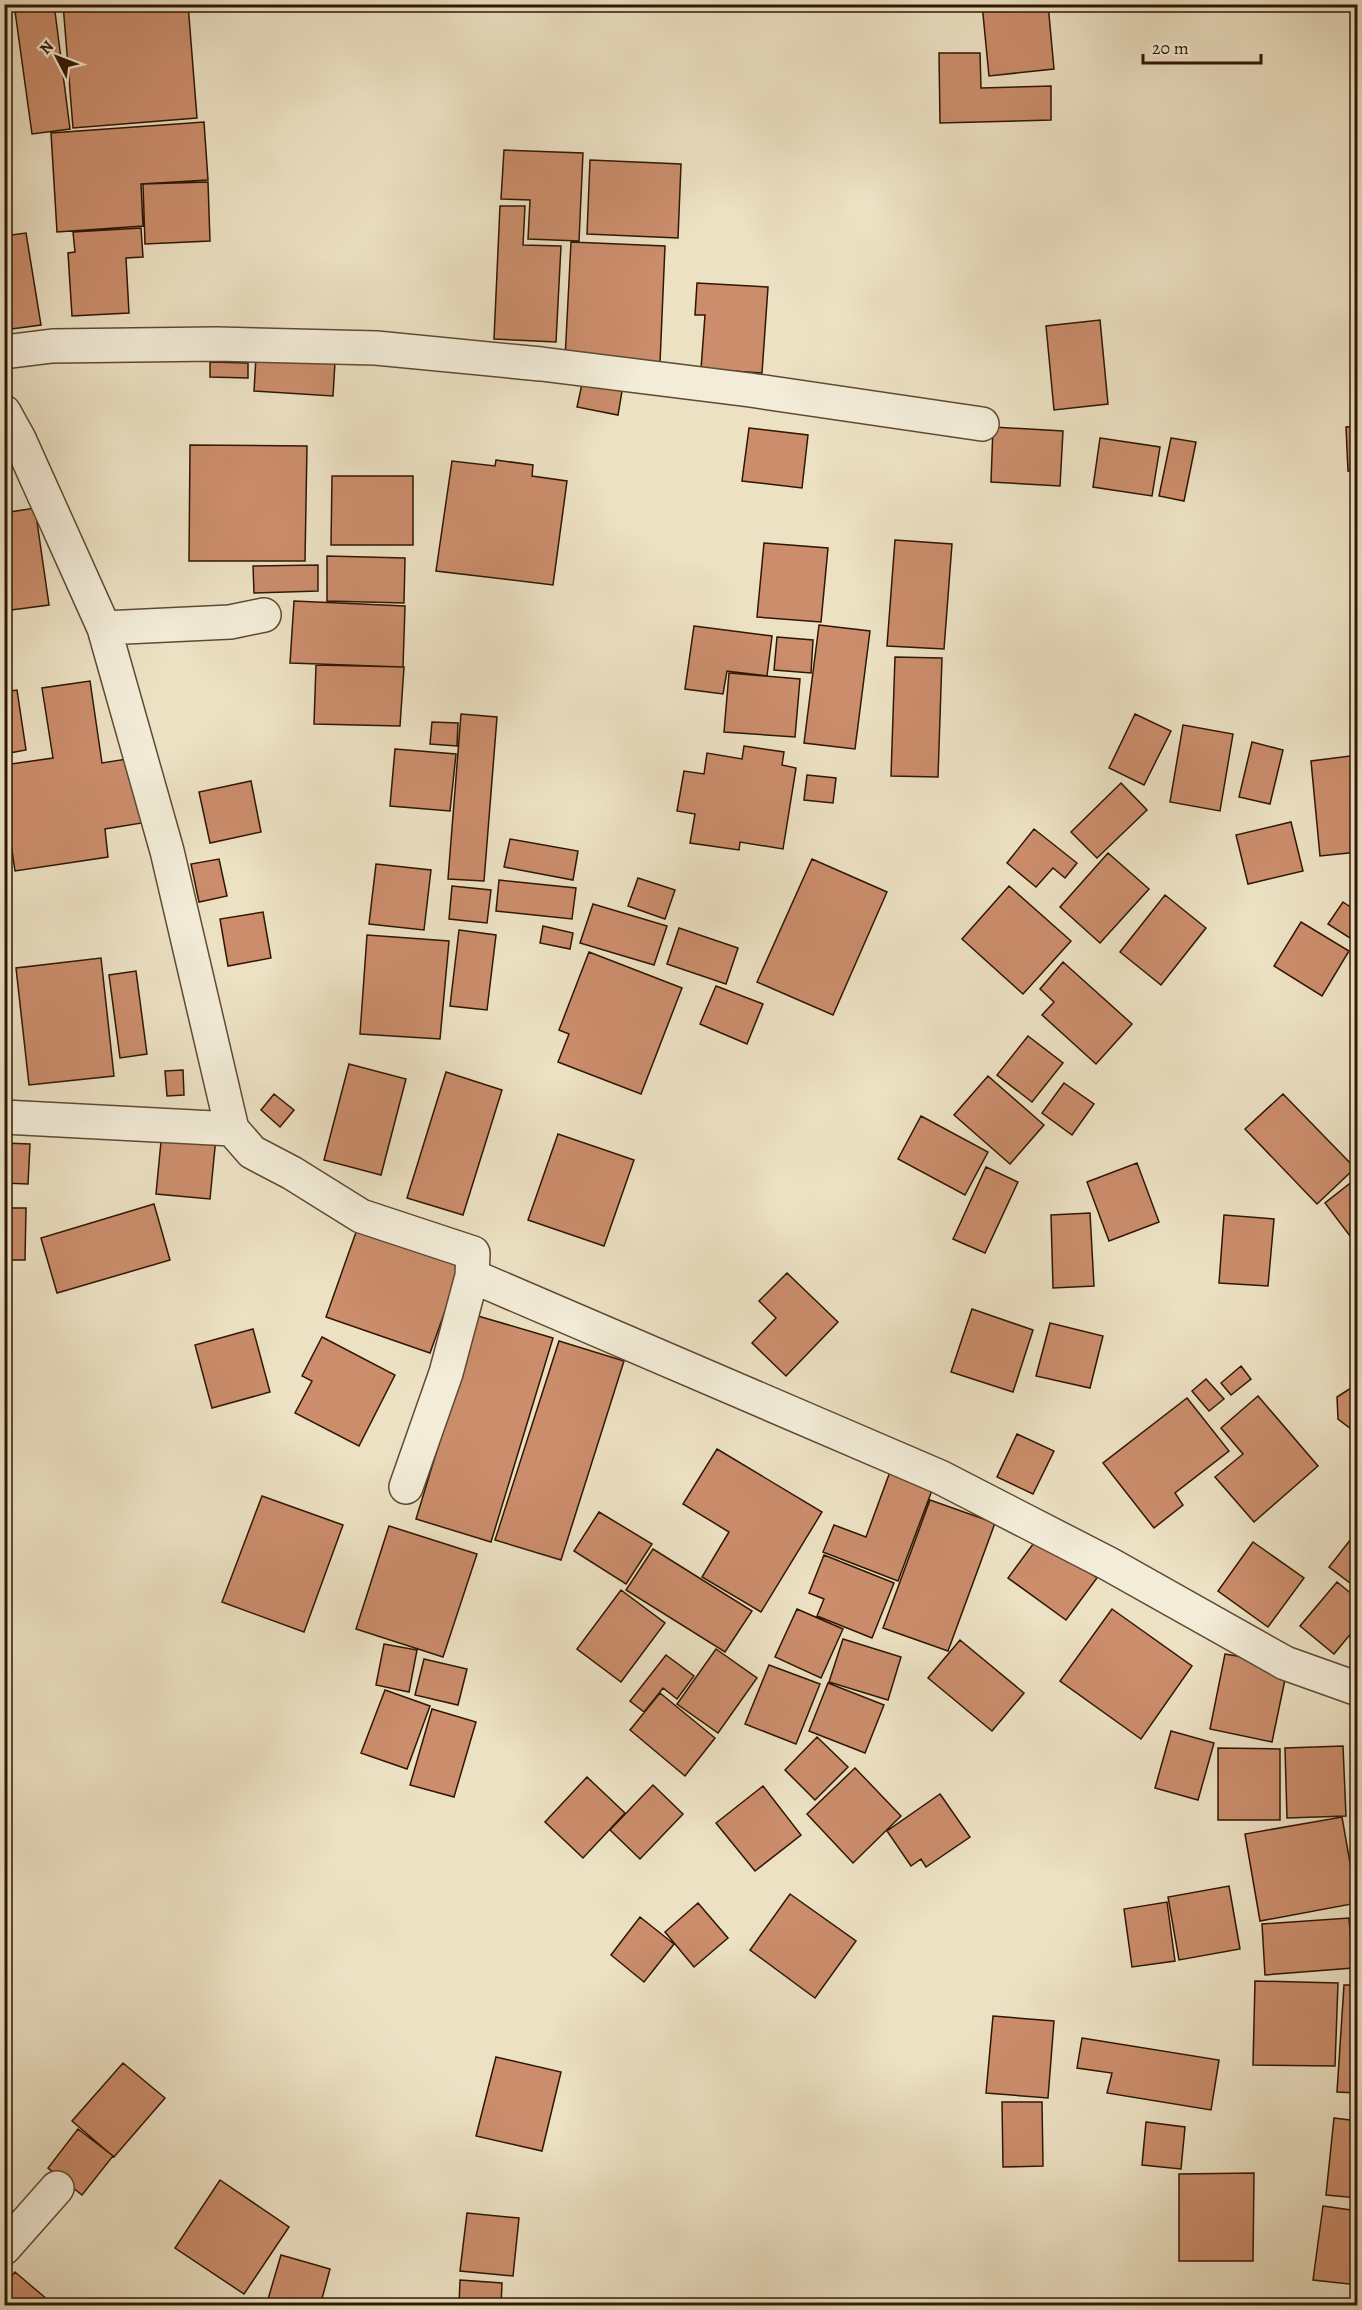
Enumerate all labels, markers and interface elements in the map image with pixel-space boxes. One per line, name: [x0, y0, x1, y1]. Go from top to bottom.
north arrow: [27, 27, 87, 87]
scale bar: [1143, 27, 1262, 65]
text: N: [35, 36, 59, 59]
text: 20 m: [1152, 36, 1189, 60]

